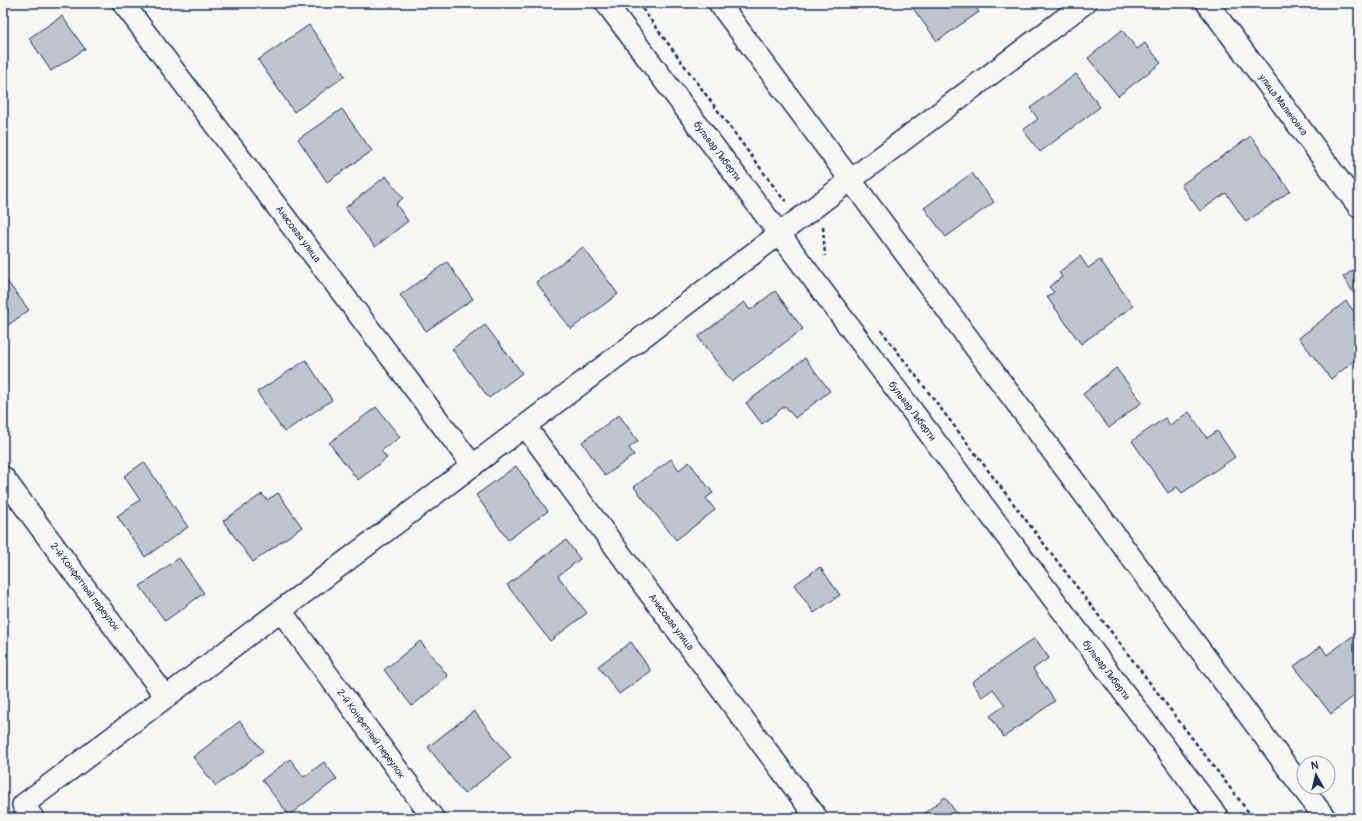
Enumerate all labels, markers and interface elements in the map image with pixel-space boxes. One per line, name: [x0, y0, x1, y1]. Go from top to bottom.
street label: улица Малиновка: [1255, 71, 1310, 138]
street label: бульвар Либерти: [691, 119, 744, 184]
street label: Анисовая улица: [273, 203, 323, 265]
street label: бульвар Либерти: [886, 379, 939, 444]
street label: 2-й Конфетный переулок: [48, 540, 122, 634]
street label: Анисовая улица: [646, 591, 696, 653]
street label: бульвар Либерти: [1080, 638, 1133, 703]
street label: 2-й Конфетный переулок: [334, 687, 408, 781]
north arrow: [1296, 755, 1336, 795]
text: N: [1310, 759, 1320, 773]

